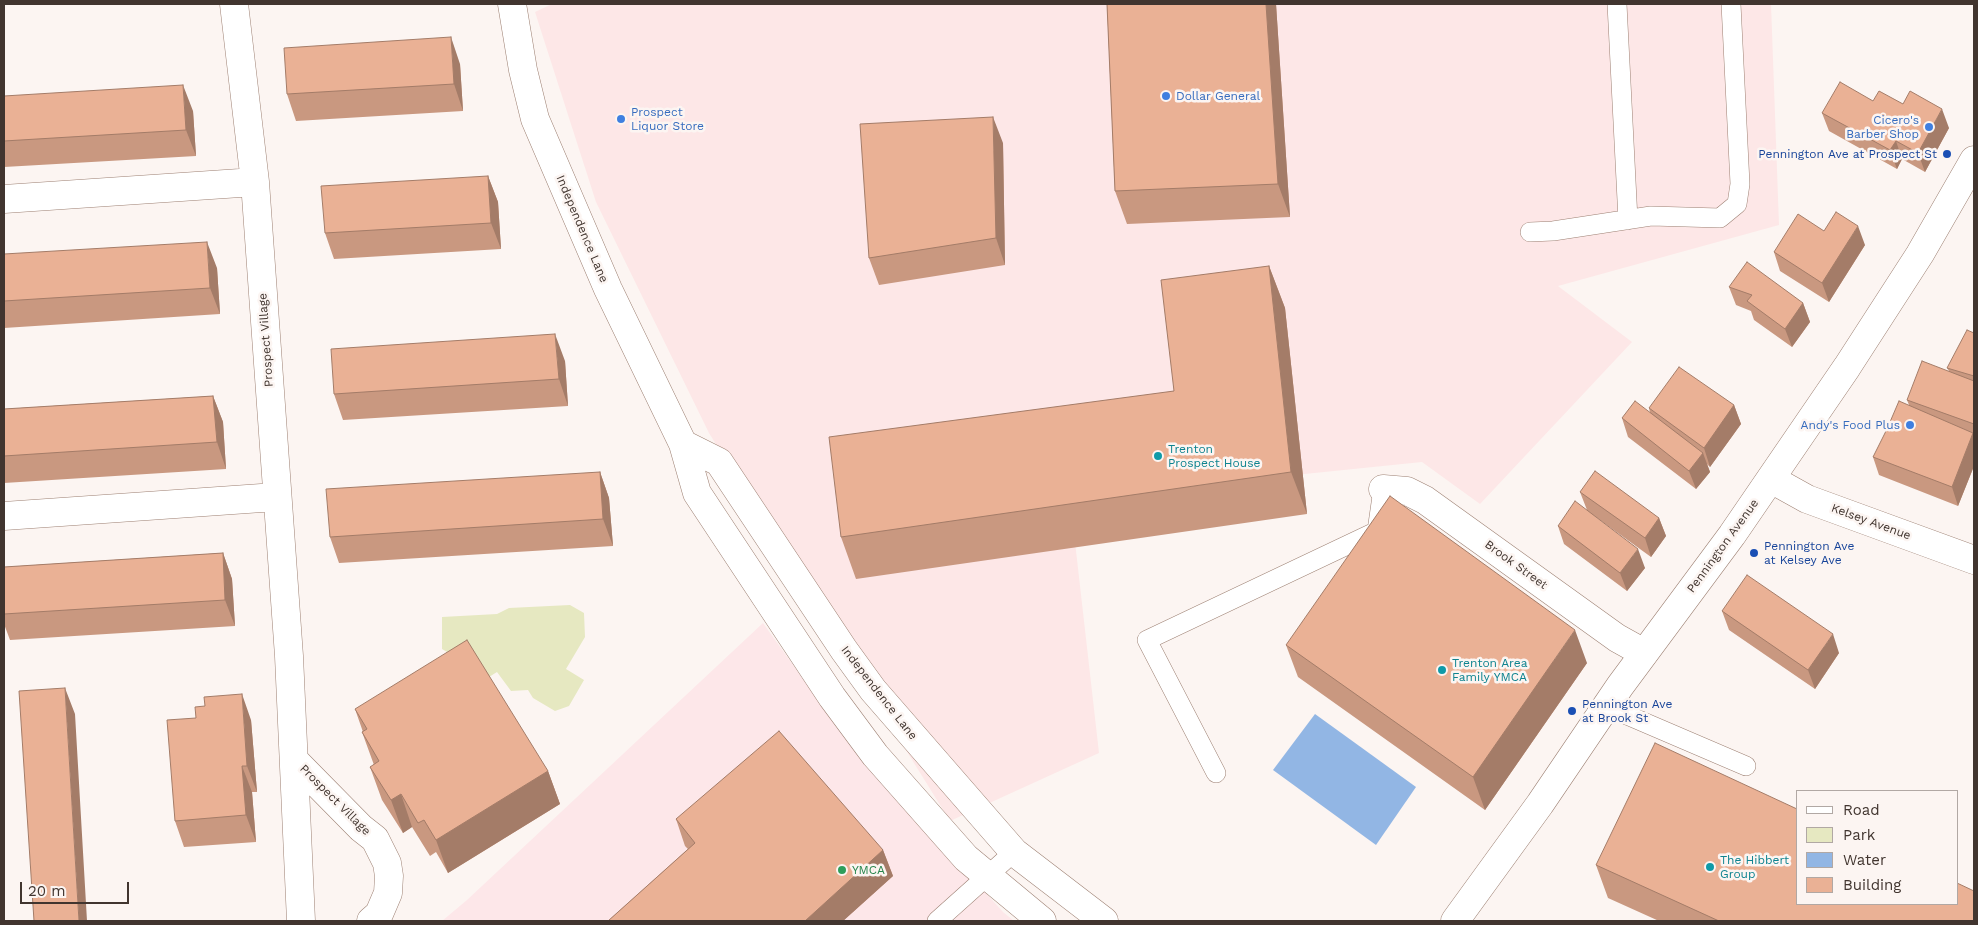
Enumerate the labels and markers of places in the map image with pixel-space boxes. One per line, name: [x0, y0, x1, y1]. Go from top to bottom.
place label: Dollar General: [1176, 89, 1260, 103]
marker: Dollar General: [1160, 90, 1172, 102]
place label: Prospect Liquor Store: [631, 105, 704, 133]
marker: Prospect Liquor Store: [615, 113, 627, 125]
place label: Cicero's Barber Shop: [1846, 113, 1919, 141]
marker: Cicero's Barber Shop: [1923, 121, 1935, 133]
place label: Pennington Ave at Prospect St: [1758, 147, 1937, 161]
marker: Pennington Ave at Prospect St: [1941, 148, 1953, 160]
place label: Andy's Food Plus: [1800, 418, 1900, 432]
marker: Andy's Food Plus: [1904, 419, 1916, 431]
place label: Trenton Prospect House: [1168, 442, 1260, 470]
marker: Trenton Prospect House: [1152, 450, 1164, 462]
place label: Pennington Ave at Kelsey Ave: [1764, 539, 1854, 567]
marker: Pennington Ave at Kelsey Ave: [1748, 547, 1760, 559]
place label: Trenton Area Family YMCA: [1452, 656, 1527, 684]
marker: Trenton Area Family YMCA: [1436, 664, 1448, 676]
place label: Pennington Ave at Brook St: [1582, 697, 1672, 725]
marker: Pennington Ave at Brook St: [1566, 705, 1578, 717]
place label: The Hibbert Group: [1720, 853, 1789, 881]
marker: The Hibbert Group: [1704, 861, 1716, 873]
place label: YMCA: [852, 863, 885, 877]
marker: YMCA: [836, 864, 848, 876]

